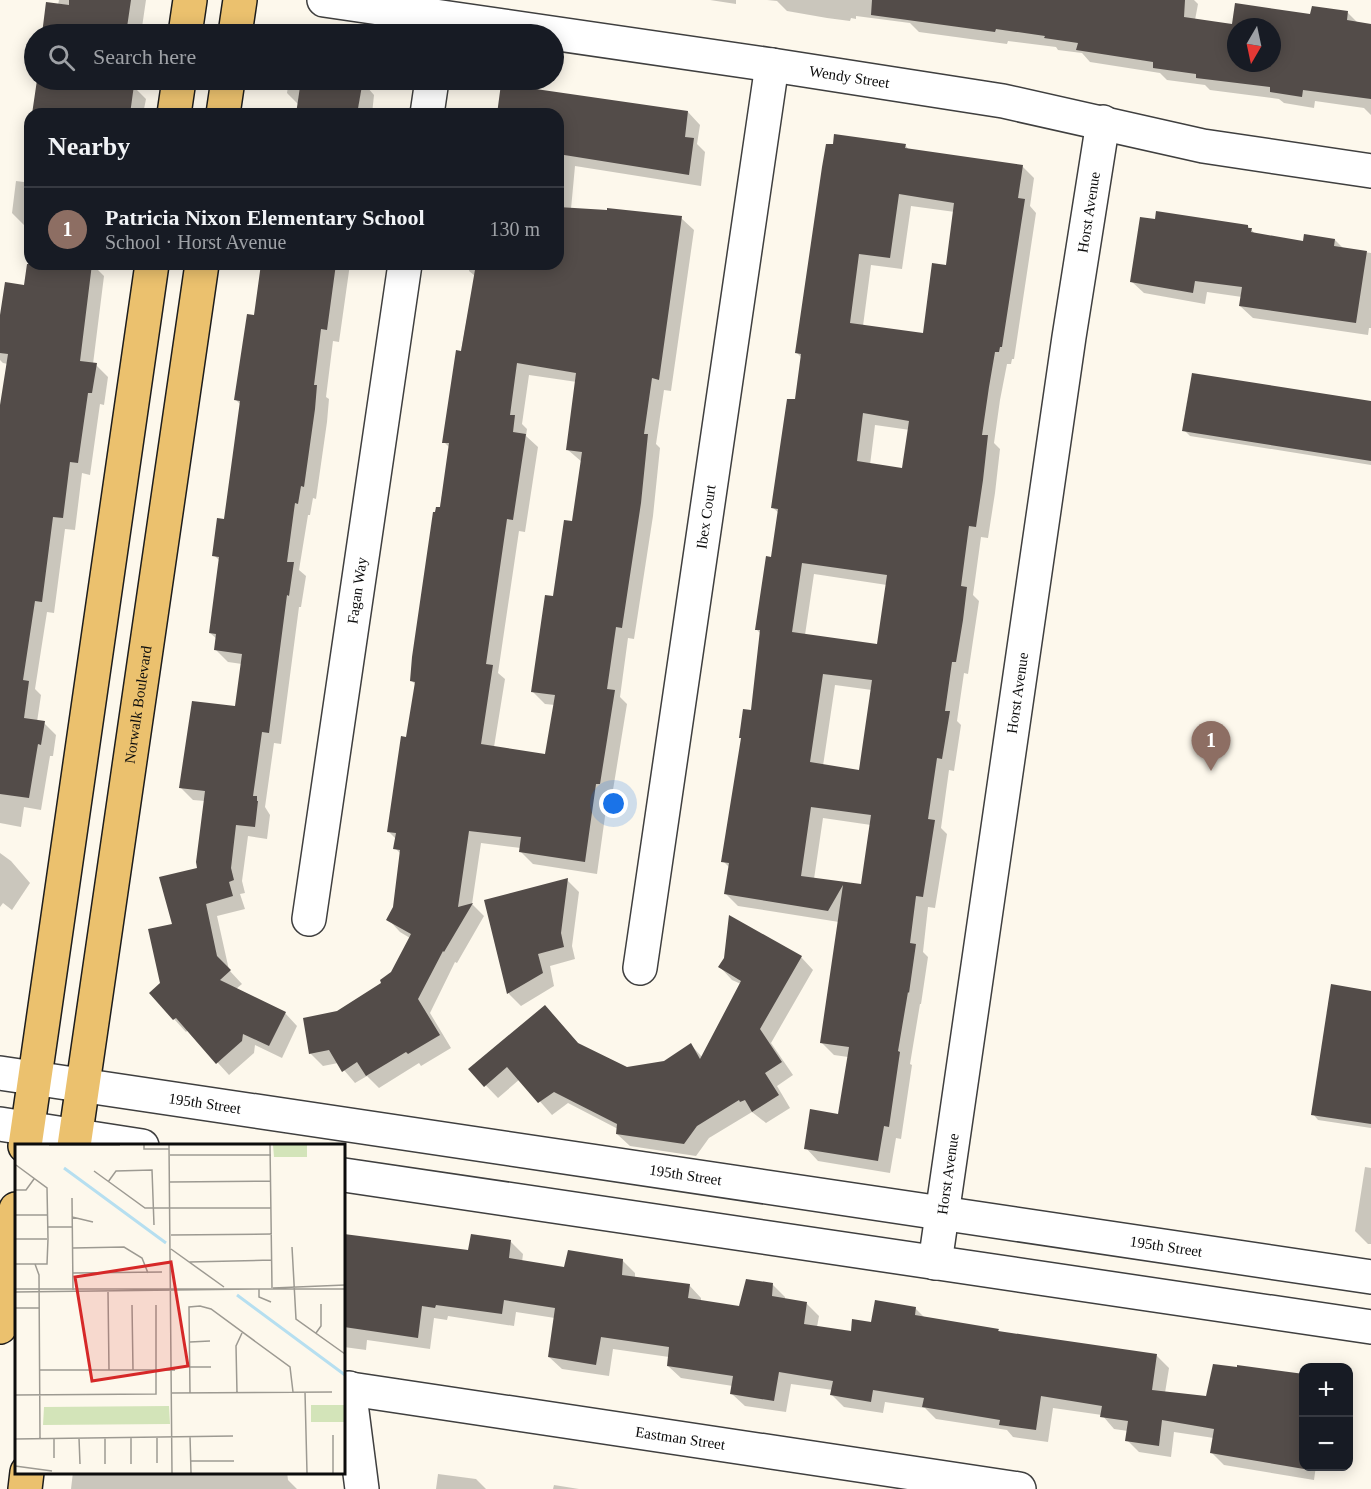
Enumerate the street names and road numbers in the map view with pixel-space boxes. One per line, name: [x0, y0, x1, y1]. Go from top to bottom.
street label: Wendy Street: [808, 63, 891, 91]
street label: Horst Avenue: [1074, 170, 1103, 254]
street label: Ibex Court: [693, 483, 719, 550]
street label: Fagan Way: [344, 556, 370, 625]
street label: Norwalk Boulevard: [122, 644, 155, 765]
street label: Horst Avenue: [1004, 651, 1031, 735]
street label: 195th Street: [167, 1090, 243, 1117]
street label: Horst Avenue: [934, 1132, 962, 1216]
street label: 195th Street: [648, 1162, 724, 1188]
street label: 195th Street: [1129, 1233, 1204, 1260]
street label: Eastman Street: [634, 1424, 727, 1453]

